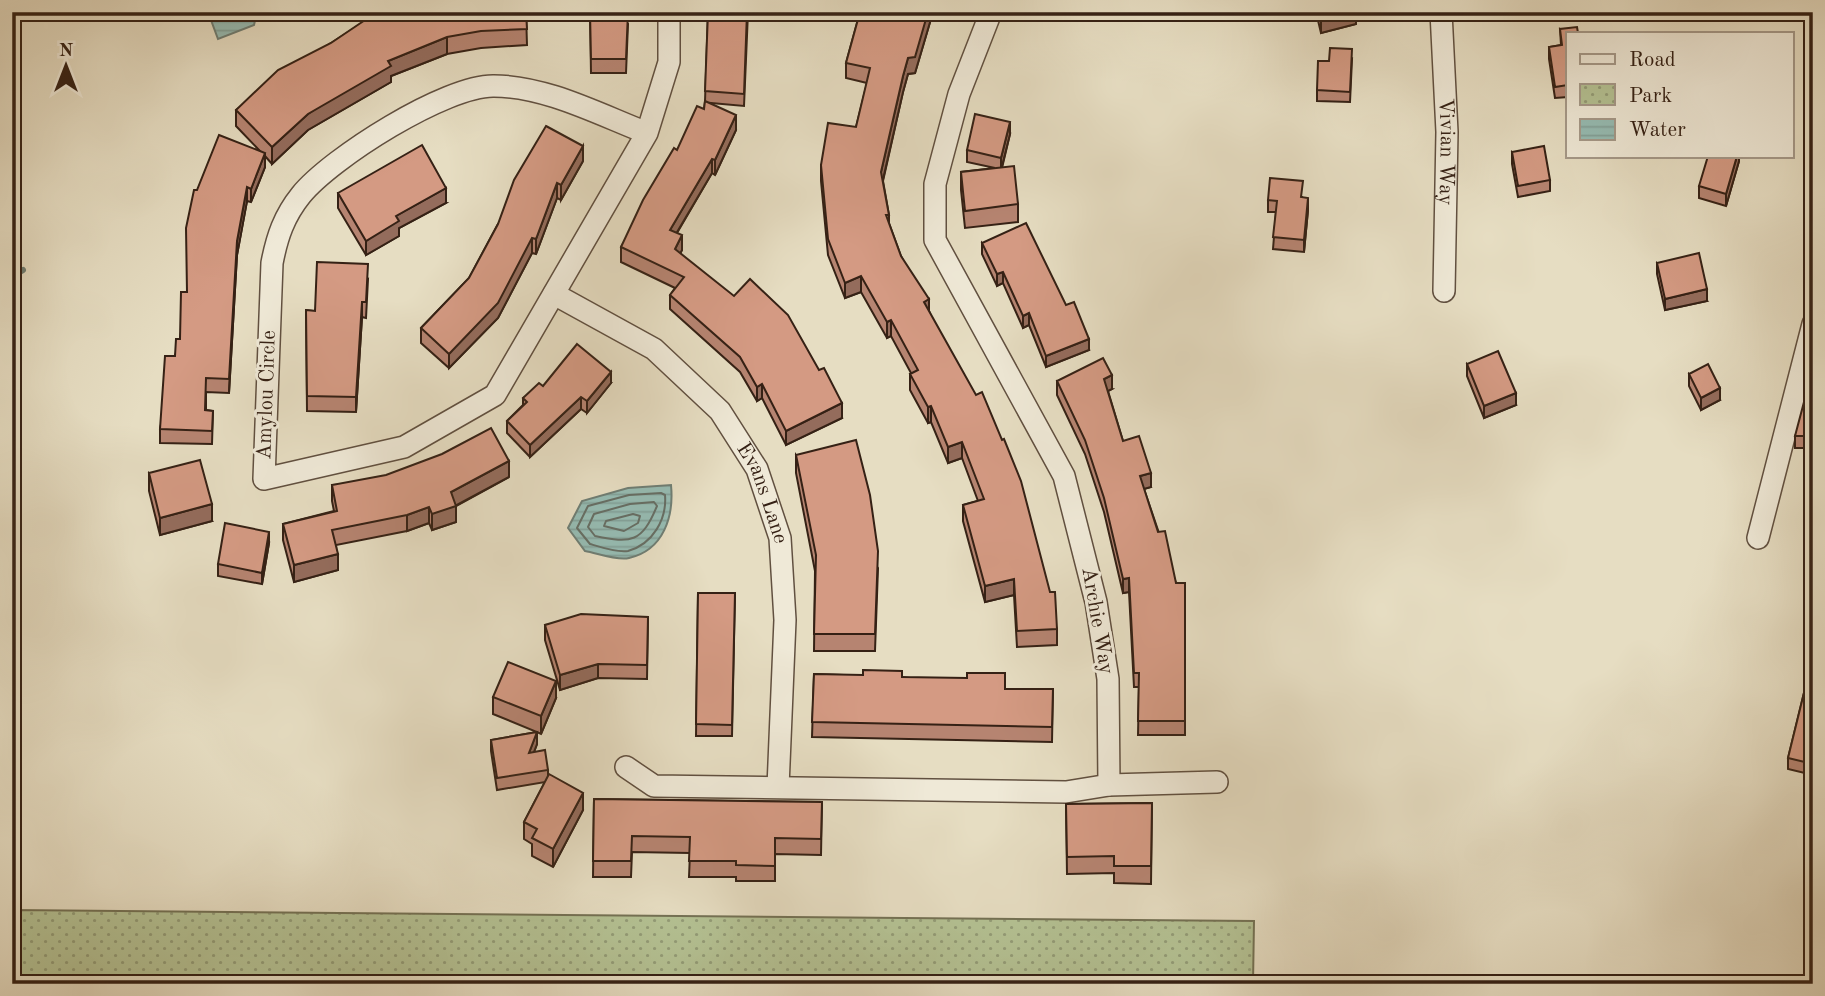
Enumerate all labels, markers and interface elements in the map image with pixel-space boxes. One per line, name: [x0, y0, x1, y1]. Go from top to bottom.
north arrow: [32, 32, 102, 102]
legend: [1566, 32, 1794, 158]
text: N: [59, 42, 74, 61]
text: Road: [1629, 50, 1676, 71]
text: Park: [1629, 86, 1672, 107]
street label: Vivian Way: [1435, 98, 1458, 206]
text: Water: [1629, 120, 1686, 141]
street label: Amylou Circle: [254, 330, 280, 460]
street label: Evans Lane: [733, 439, 791, 544]
street label: Archie Way: [1077, 566, 1117, 676]

